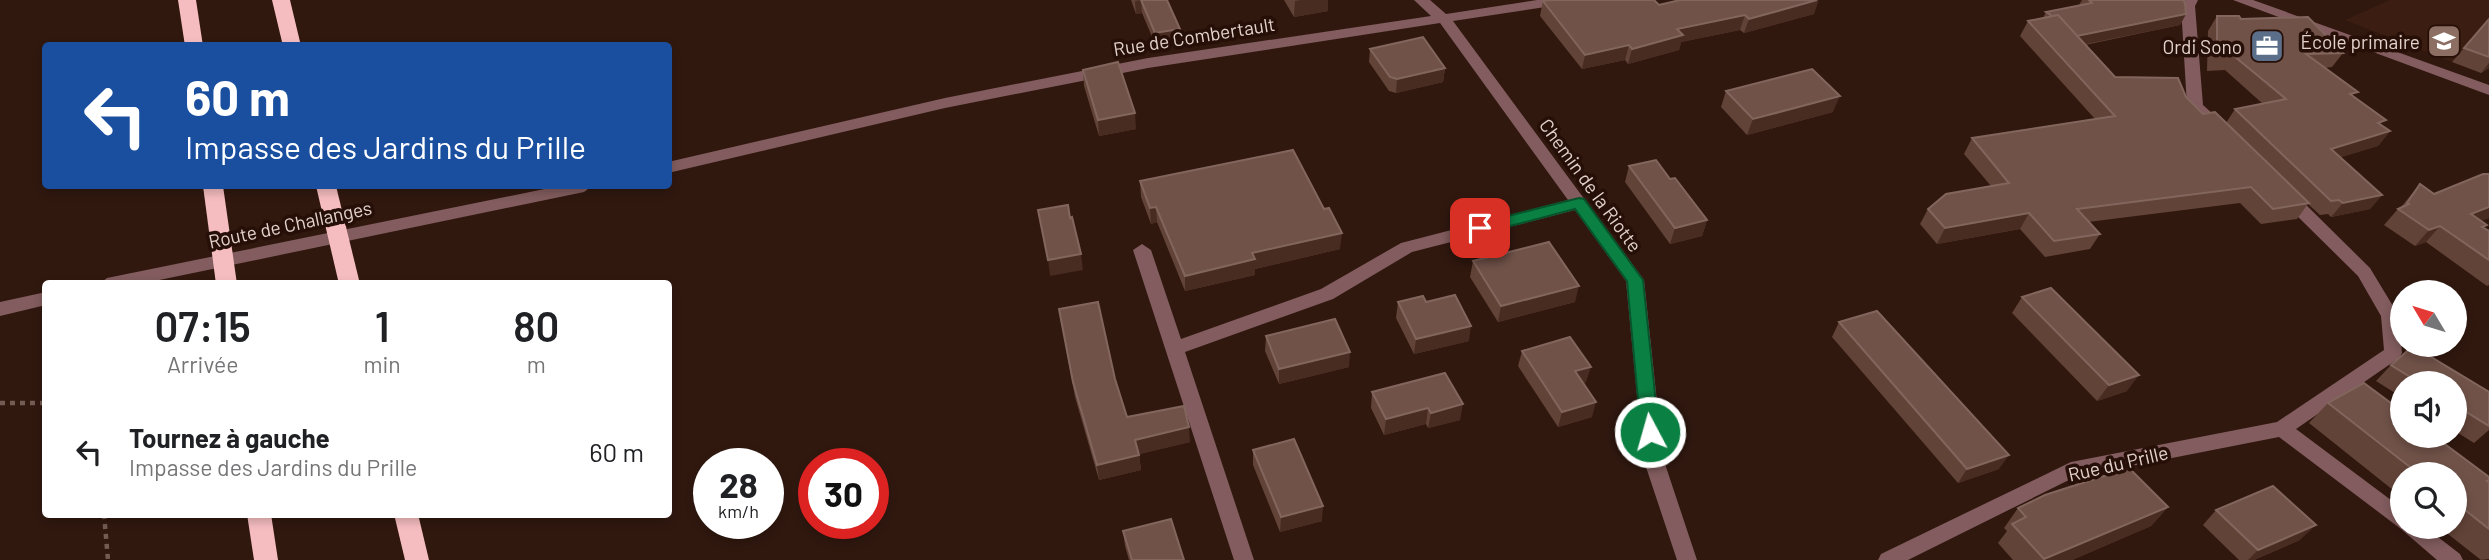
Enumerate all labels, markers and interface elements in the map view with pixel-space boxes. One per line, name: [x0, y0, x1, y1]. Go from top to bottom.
street label: Rue de Combertault: [1112, 12, 1276, 60]
school or university icon: École primaire: [2425, 22, 2463, 60]
office icon: Ordi Sono: [2248, 27, 2286, 65]
place label: École primaire: [2301, 30, 2420, 53]
place label: Ordi Sono: [2162, 35, 2242, 58]
text: 60 m: [185, 67, 290, 126]
icon: left: [70, 70, 161, 161]
street label: Chemin de la Riotte: [1535, 114, 1647, 256]
text: Impasse des Jardins du Prille: [185, 127, 586, 165]
street label: Route de Challanges: [206, 195, 374, 253]
pin: [1450, 198, 1510, 258]
icon: arrive: [1461, 209, 1499, 247]
north arrow: [2390, 280, 2468, 357]
map controls: [2390, 280, 2467, 539]
text: 07:15: [155, 300, 251, 350]
text: 1: [375, 300, 389, 350]
text: 80: [513, 300, 559, 350]
text: Arrivée: [167, 350, 239, 378]
text: min: [363, 350, 401, 378]
text: m: [527, 350, 546, 378]
button: sound: [2390, 371, 2467, 448]
position arrow: [1613, 395, 1687, 469]
text: Tournez à gauche: [129, 422, 330, 453]
icon: left: [70, 433, 108, 471]
text: 60 m: [589, 436, 644, 467]
street label: Rue du Prille: [2066, 440, 2170, 486]
speed limit sign: 30: [798, 448, 889, 539]
text: Impasse des Jardins du Prille: [129, 453, 417, 481]
button: search: [2390, 462, 2467, 539]
text: 28: [719, 463, 758, 505]
text: km/h: [718, 500, 759, 522]

